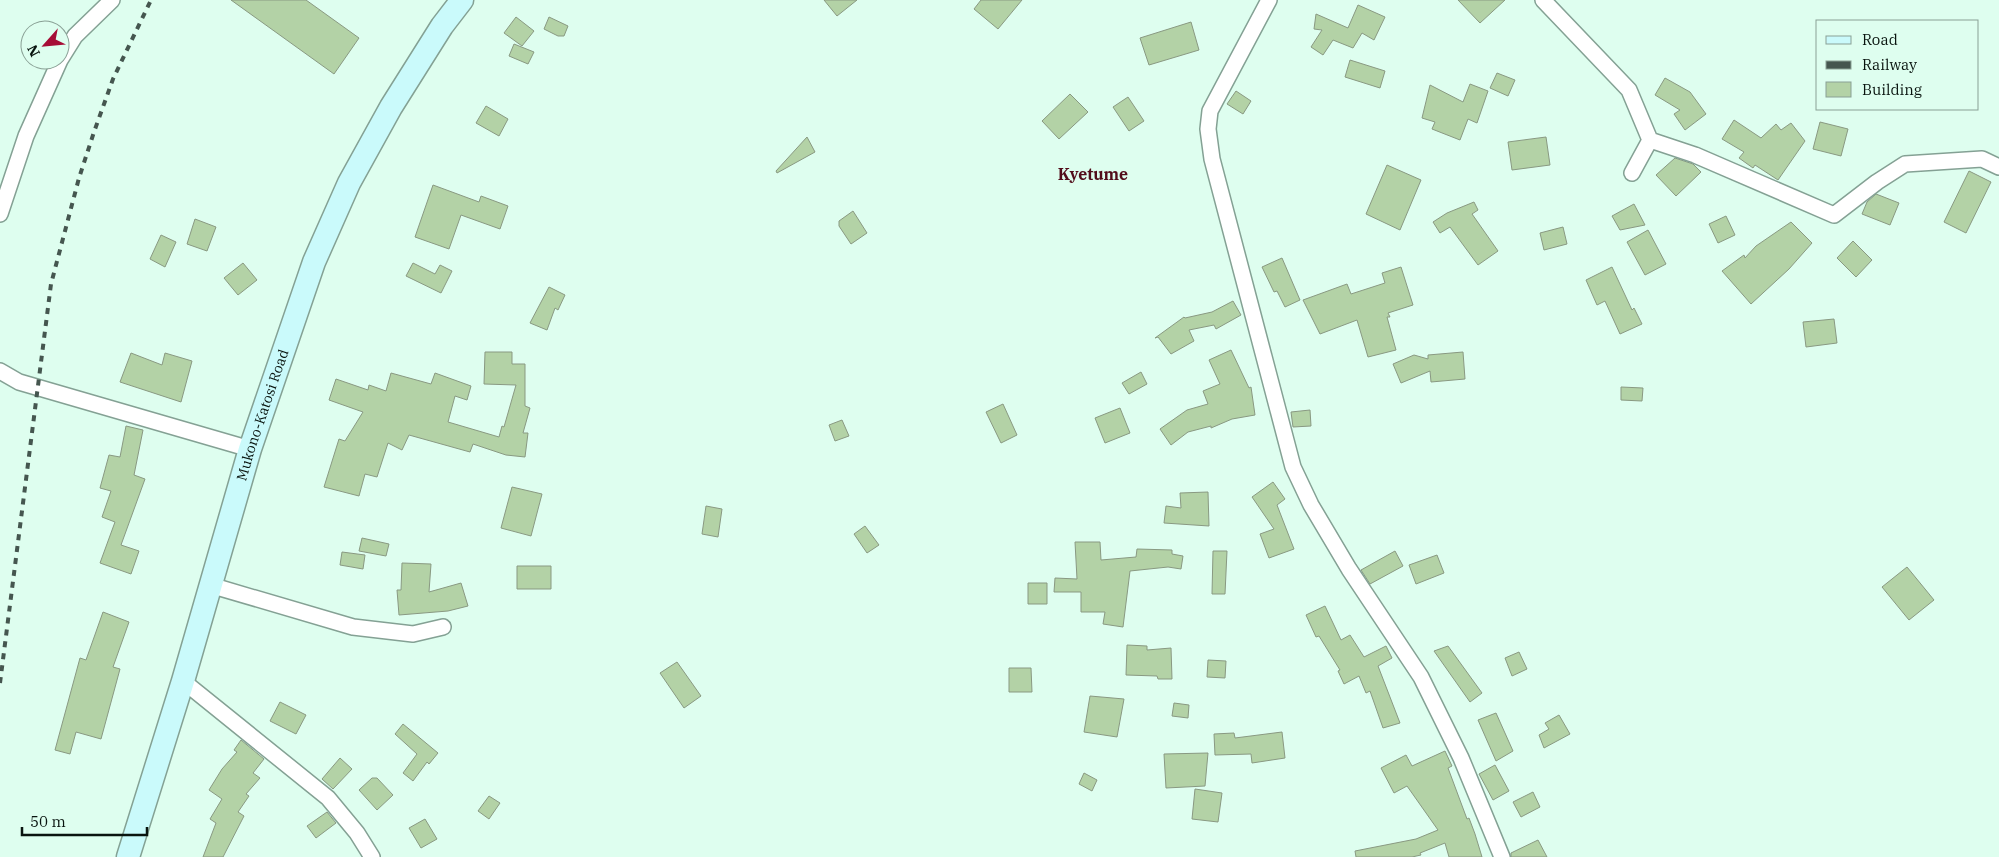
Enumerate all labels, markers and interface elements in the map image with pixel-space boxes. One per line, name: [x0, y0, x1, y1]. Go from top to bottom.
north arrow: [20, 20, 70, 70]
legend: [1816, 20, 1979, 110]
text: Road: [1862, 30, 1898, 49]
text: N: [23, 42, 44, 60]
text: Railway: [1862, 55, 1917, 74]
text: Building: [1862, 80, 1922, 99]
district label: Kyetume: [1058, 164, 1128, 184]
street label: Mukono-Katosi Road: [232, 346, 293, 483]
scale bar: [22, 804, 148, 836]
text: 50 m: [30, 812, 66, 831]

